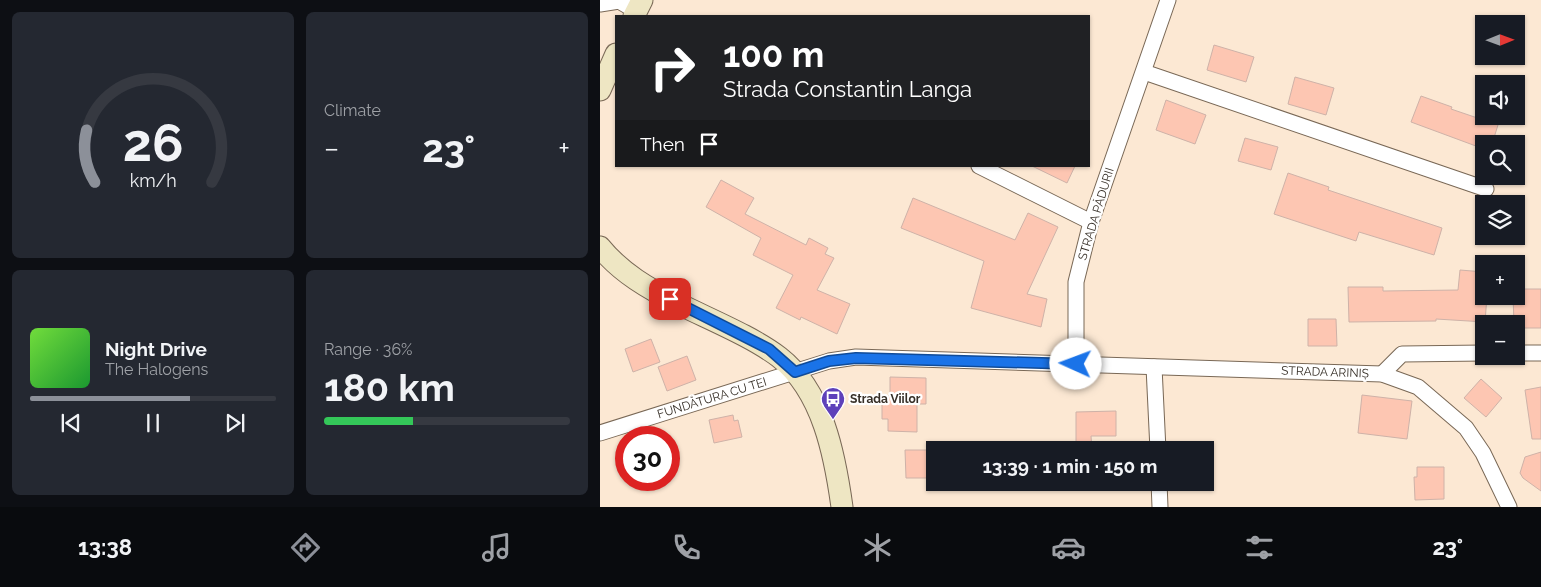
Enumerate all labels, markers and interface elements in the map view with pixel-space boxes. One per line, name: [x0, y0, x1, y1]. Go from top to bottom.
north arrow: [1475, 15, 1525, 65]
map controls: [1475, 15, 1525, 365]
text: 100 m: [723, 34, 824, 75]
icon: right: [640, 35, 705, 100]
button: sound: [1475, 75, 1525, 125]
text: Strada Constantin Langa: [723, 76, 972, 102]
text: Climate: [324, 101, 381, 120]
text: 26: [123, 112, 183, 173]
text: 23°: [422, 126, 475, 171]
icon: arrive: [695, 130, 723, 158]
text: −: [324, 132, 339, 165]
text: +: [558, 132, 570, 165]
text: Then: [640, 133, 685, 155]
button: search: [1475, 135, 1525, 185]
street label: STRADA PĂDURII: [1075, 166, 1117, 262]
text: km/h: [129, 170, 177, 191]
button: layers: [1475, 195, 1525, 245]
button: +: [1475, 255, 1525, 305]
pin: [649, 278, 691, 320]
icon: arrive: [656, 285, 684, 313]
button: −: [1475, 315, 1525, 365]
position arrow: [1049, 337, 1101, 389]
text: Night Drive: [105, 338, 207, 360]
text: Range · 36%: [324, 340, 412, 359]
text: The Halogens: [105, 360, 208, 379]
street label: STRADA ARINIȘ: [1281, 363, 1369, 381]
text: 180 km: [324, 365, 455, 410]
street label: FUNDĂTURA CU TEI: [656, 375, 768, 421]
bus stop icon: Strada Viilor: [820, 386, 846, 420]
place label: Strada Viilor: [850, 392, 921, 406]
icon: previous: [57, 409, 85, 437]
icon: pause: [139, 409, 167, 437]
icon: next: [221, 409, 249, 437]
speed limit sign: 30: [615, 426, 680, 491]
text: 13:39 · 1 min · 150 m: [982, 455, 1158, 477]
icon: directions: [288, 530, 323, 565]
icon: music: [479, 530, 514, 565]
icon: phone: [669, 530, 704, 565]
icon: climate: [860, 530, 895, 565]
icon: car: [1051, 530, 1086, 565]
icon: filters: [1242, 530, 1277, 565]
text: 13:38: [78, 534, 132, 560]
text: 23°: [1432, 534, 1463, 560]

